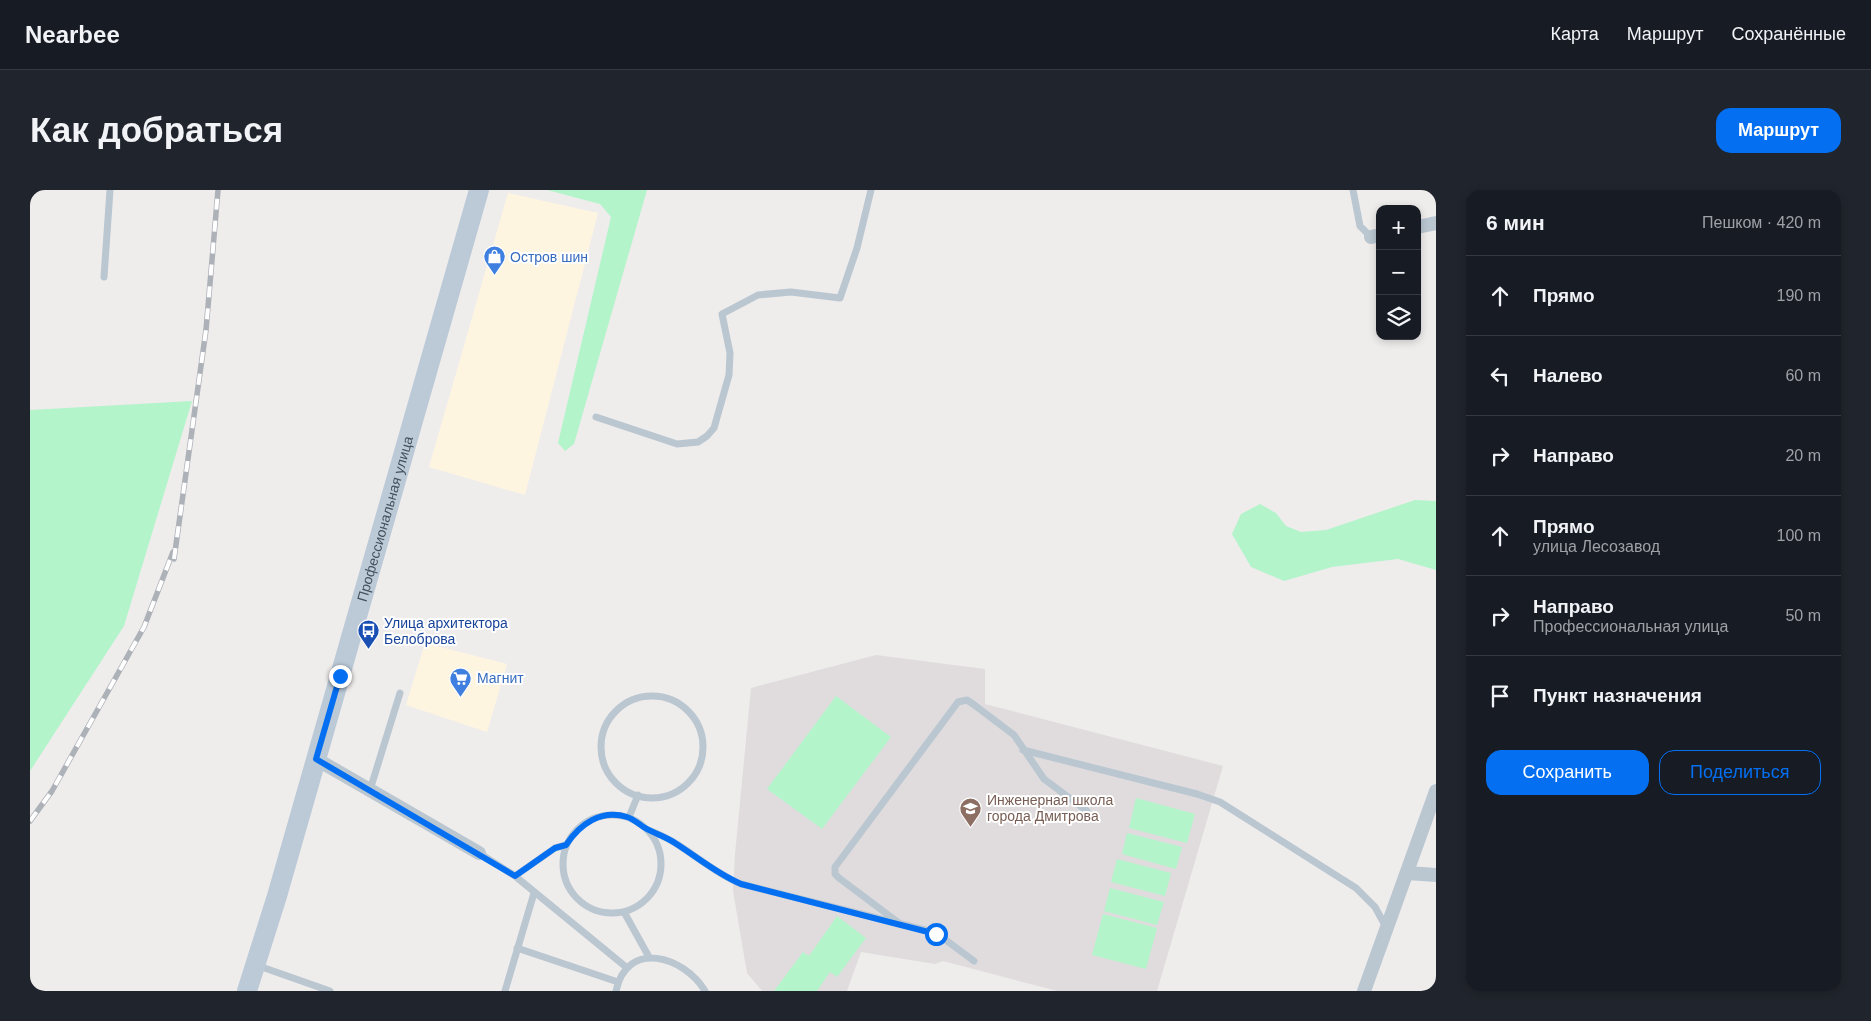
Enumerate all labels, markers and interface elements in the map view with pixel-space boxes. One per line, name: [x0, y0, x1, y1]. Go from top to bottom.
text: Nearbee: [25, 21, 120, 48]
text: Карта: [1551, 24, 1599, 44]
text: Маршрут: [1627, 24, 1703, 44]
text: Сохранённые: [1731, 24, 1846, 44]
button: Маршрут: [1716, 108, 1841, 153]
text: Как добраться: [30, 110, 283, 149]
map controls: [1376, 205, 1421, 340]
button: +: [1376, 205, 1421, 250]
text: 6 мин: [1486, 211, 1545, 234]
text: Пешком · 420 m: [1702, 214, 1821, 231]
shop icon: Остров шин: [482, 245, 506, 276]
place label: Остров шин: [510, 249, 588, 265]
button: −: [1376, 250, 1421, 295]
icon: ahead: [1486, 282, 1514, 310]
text: Прямо: [1533, 285, 1595, 306]
text: 190 m: [1777, 287, 1821, 304]
button: layers: [1376, 295, 1421, 340]
icon: left: [1486, 362, 1514, 390]
text: Налево: [1533, 365, 1603, 386]
text: 60 m: [1785, 367, 1821, 384]
street label: Профессиональная улица: [354, 434, 416, 603]
icon: right: [1486, 442, 1514, 470]
text: Направо: [1533, 445, 1614, 466]
text: 20 m: [1785, 447, 1821, 464]
text: Прямо: [1533, 516, 1595, 537]
icon: ahead: [1486, 522, 1514, 550]
text: 100 m: [1777, 527, 1821, 544]
text: улица Лесозавод: [1533, 538, 1660, 555]
text: Направо: [1533, 596, 1614, 617]
icon: right: [1486, 602, 1514, 630]
text: 50 m: [1785, 607, 1821, 624]
place label: Улица архитектора Белоброва: [384, 615, 508, 647]
text: Профессиональная улица: [1533, 618, 1728, 635]
bus stop icon: Улица архитектора Белоброва: [356, 619, 380, 650]
route end: [329, 665, 352, 688]
supermarket icon: Магнит: [449, 666, 473, 697]
place label: Магнит: [477, 670, 524, 686]
icon: arrive: [1486, 682, 1514, 710]
text: Пункт назначения: [1533, 685, 1702, 706]
button: Сохранить: [1486, 750, 1649, 795]
button: Поделиться: [1659, 750, 1821, 795]
place label: Инженерная школа города Дмитрова: [987, 792, 1113, 824]
school or university icon: Инженерная школа города Дмитрова: [959, 796, 983, 827]
route start: [925, 923, 948, 946]

